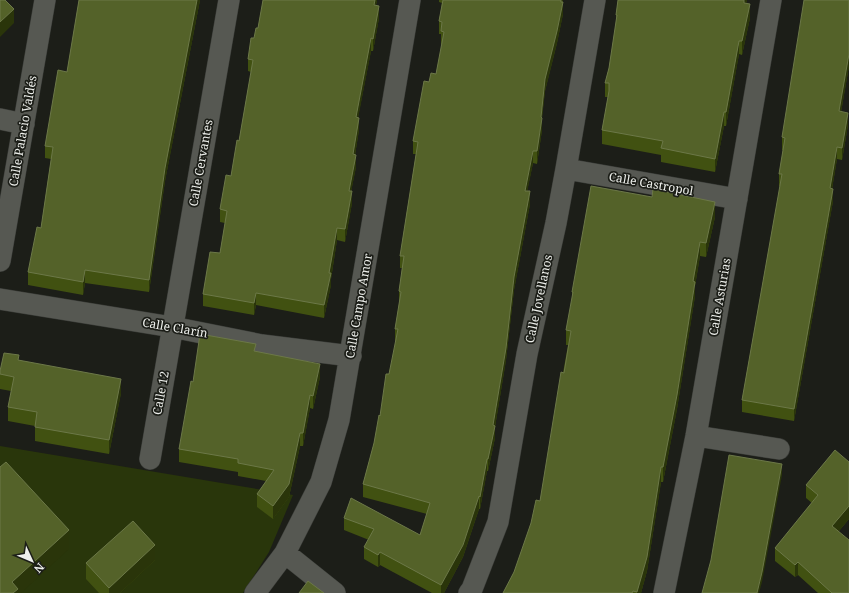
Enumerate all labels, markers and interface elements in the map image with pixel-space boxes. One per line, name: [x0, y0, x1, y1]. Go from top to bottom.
street label: Calle Palacio Valdés: [4, 74, 41, 188]
street label: Calle Cervantes: [184, 118, 217, 208]
street label: Calle Castropol: [608, 168, 695, 199]
street label: Calle Campo Amor: [341, 252, 376, 360]
street label: Calle Jovellanos: [521, 253, 556, 345]
street label: Calle Asturias: [704, 257, 735, 337]
street label: Calle Clarín: [141, 313, 209, 342]
street label: Calle 12: [148, 370, 173, 416]
north arrow: [12, 541, 52, 581]
text: N: [31, 560, 48, 577]

